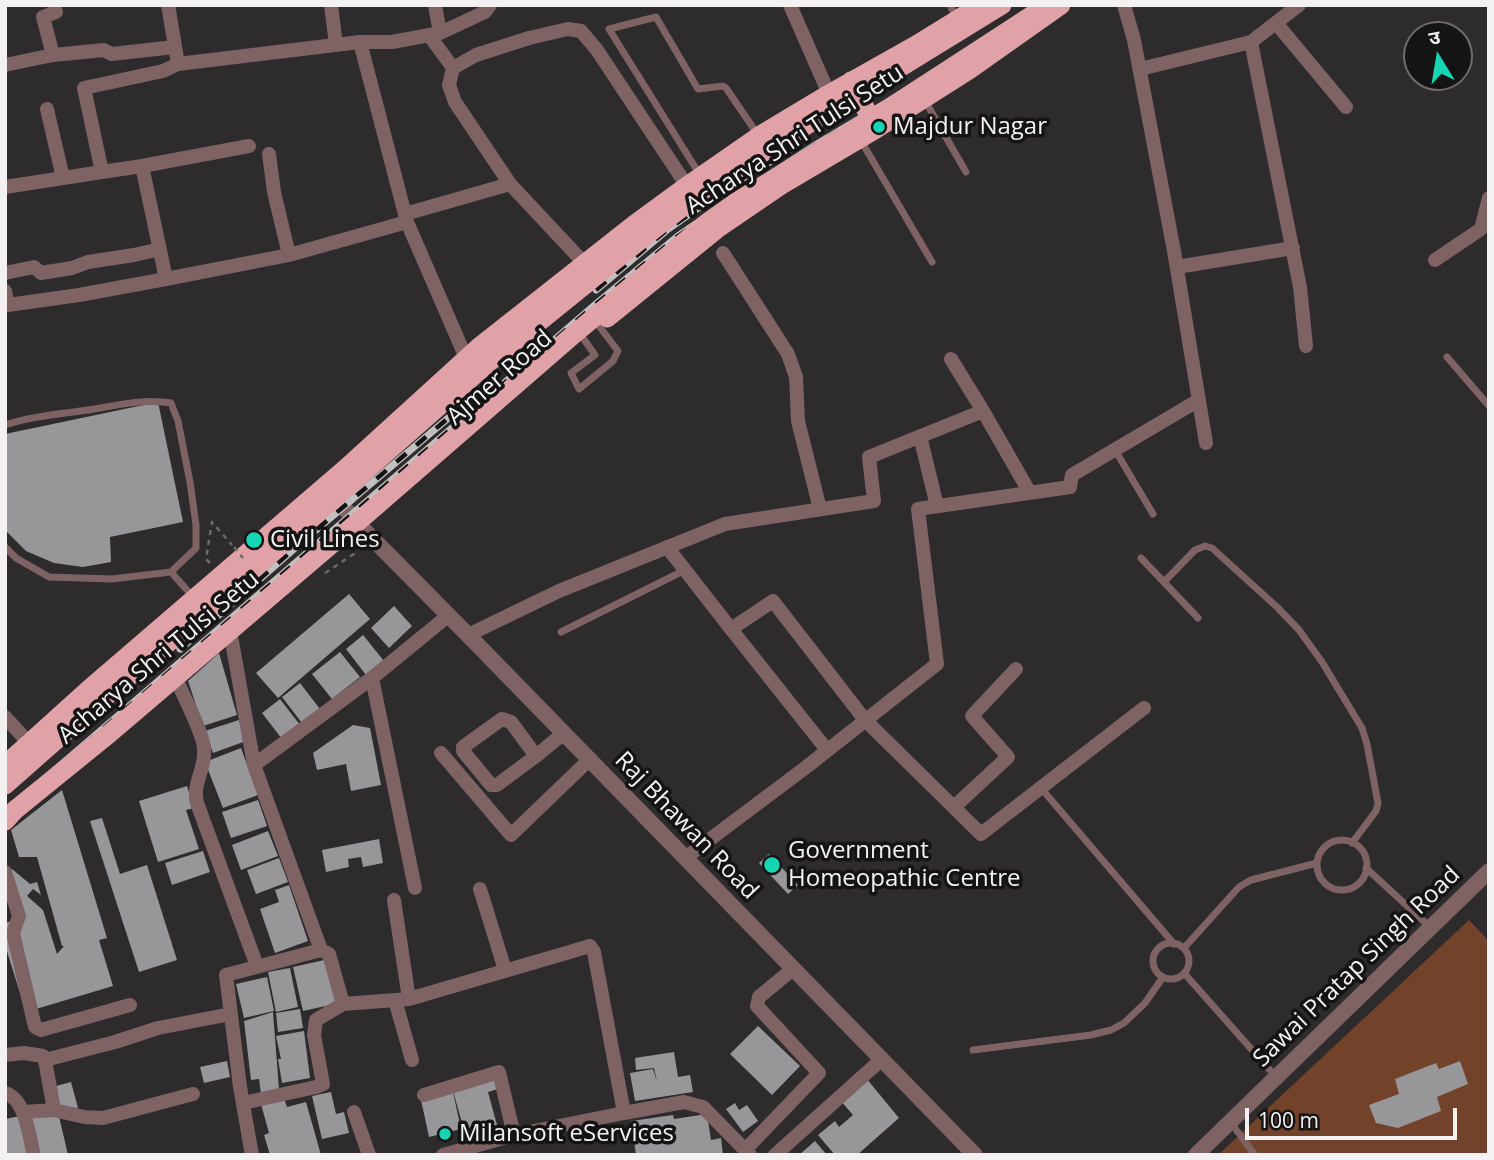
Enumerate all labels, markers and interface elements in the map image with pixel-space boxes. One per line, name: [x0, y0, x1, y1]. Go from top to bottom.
north arrow: [1403, 21, 1473, 91]
text: उ: [1426, 24, 1442, 51]
street label: Acharya Shri Tulsi Setu: [681, 59, 909, 221]
place label: Majdur Nagar: [893, 113, 1047, 141]
marker: Majdur Nagar: [871, 119, 887, 135]
street label: Ajmer Road: [441, 324, 559, 432]
place label: Civil Lines: [270, 526, 380, 554]
marker: Civil Lines: [244, 530, 264, 550]
street label: Acharya Shri Tulsi Setu: [53, 565, 265, 751]
street label: Raj Bhawan Road: [608, 746, 764, 906]
place label: Government Homeopathic Centre: [788, 837, 1020, 893]
marker: Government Homeopathic Centre: [762, 855, 782, 875]
street label: Sawai Pratap Singh Road: [1248, 861, 1466, 1073]
scale bar: [1249, 1094, 1461, 1138]
text: 100 m: [1258, 1106, 1319, 1134]
place label: Milansoft eServices: [459, 1120, 674, 1148]
marker: Milansoft eServices: [437, 1126, 453, 1142]

